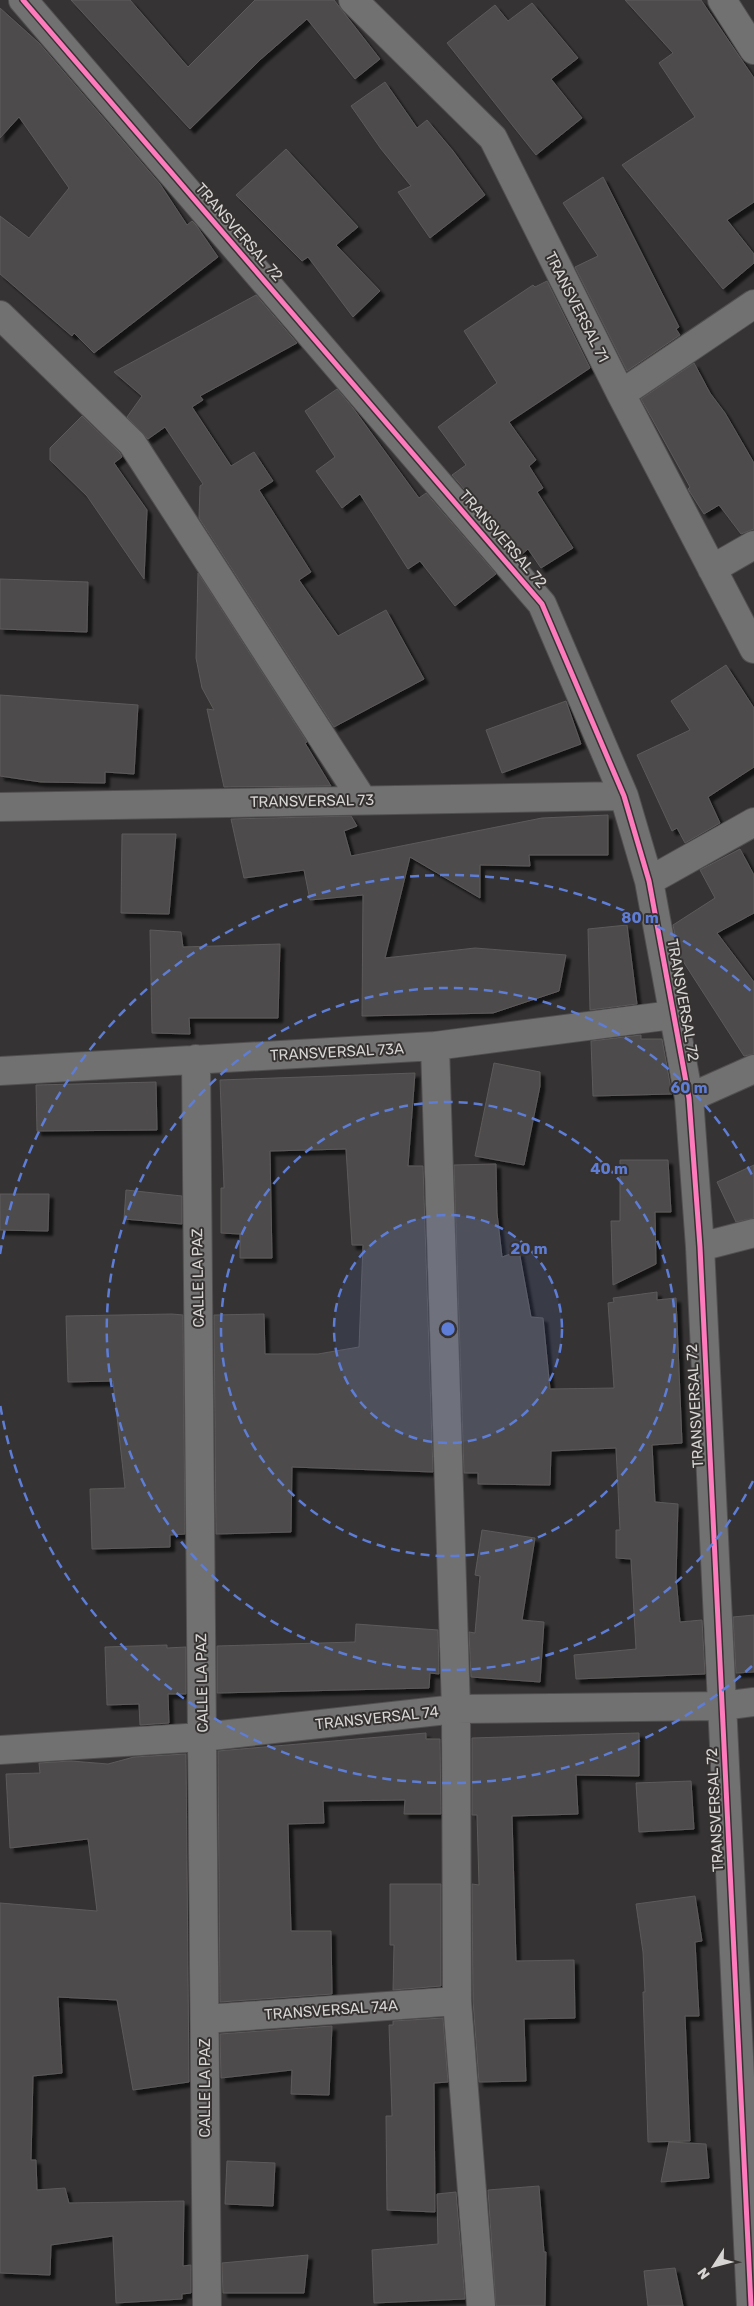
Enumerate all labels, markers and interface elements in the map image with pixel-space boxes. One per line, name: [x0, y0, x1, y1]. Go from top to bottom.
street label: TRANSVERSAL 72: [191, 179, 287, 285]
street label: TRANSVERSAL 71: [541, 249, 613, 365]
street label: TRANSVERSAL 72: [455, 486, 551, 592]
street label: TRANSVERSAL 73: [250, 791, 374, 811]
text: 80 m: [621, 909, 659, 927]
street label: TRANSVERSAL 72: [663, 937, 703, 1063]
street label: TRANSVERSAL 73A: [269, 1039, 405, 1065]
text: 60 m: [671, 1079, 707, 1097]
text: 40 m: [590, 1160, 628, 1178]
street label: CALLE LA PAZ: [188, 1228, 208, 1328]
text: 20 m: [511, 1240, 547, 1258]
centre of rings: [439, 1320, 457, 1338]
street label: TRANSVERSAL 72: [683, 1343, 707, 1468]
street label: CALLE LA PAZ: [192, 1633, 212, 1733]
street label: TRANSVERSAL 74: [314, 1703, 440, 1733]
street label: TRANSVERSAL 72: [703, 1747, 727, 1872]
street label: TRANSVERSAL 74A: [263, 1996, 399, 2024]
street label: CALLE LA PAZ: [196, 2038, 214, 2138]
north arrow: [689, 2241, 739, 2291]
text: N: [694, 2264, 714, 2282]

